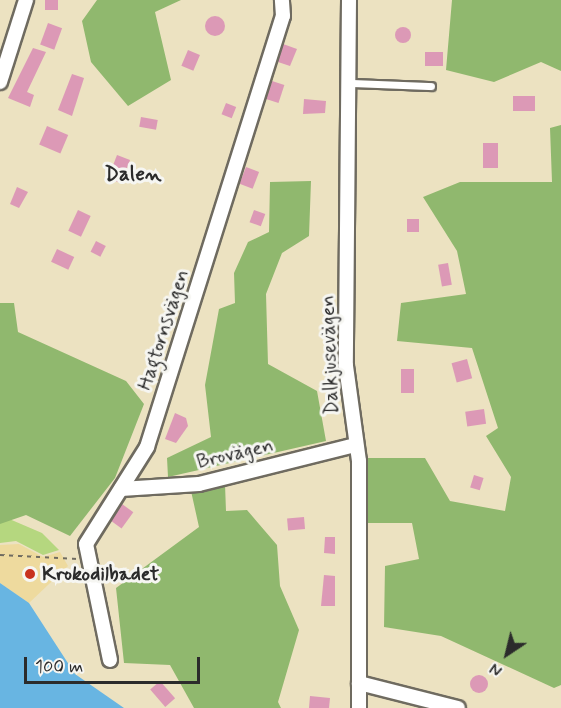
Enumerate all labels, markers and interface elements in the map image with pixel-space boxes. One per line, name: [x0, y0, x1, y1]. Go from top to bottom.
district label: Dalen: [105, 161, 161, 187]
street label: Hagtornsvägen: [133, 267, 195, 393]
street label: Dalkjusevägen: [316, 295, 344, 415]
street label: Brovägen: [194, 434, 276, 474]
place label: Krokodilbadet: [42, 562, 159, 586]
marker: Krokodilbadet: [23, 567, 37, 581]
north arrow: [477, 624, 537, 684]
scale bar: [27, 645, 202, 683]
text: 100 m: [35, 655, 83, 679]
text: N: [486, 657, 507, 681]

